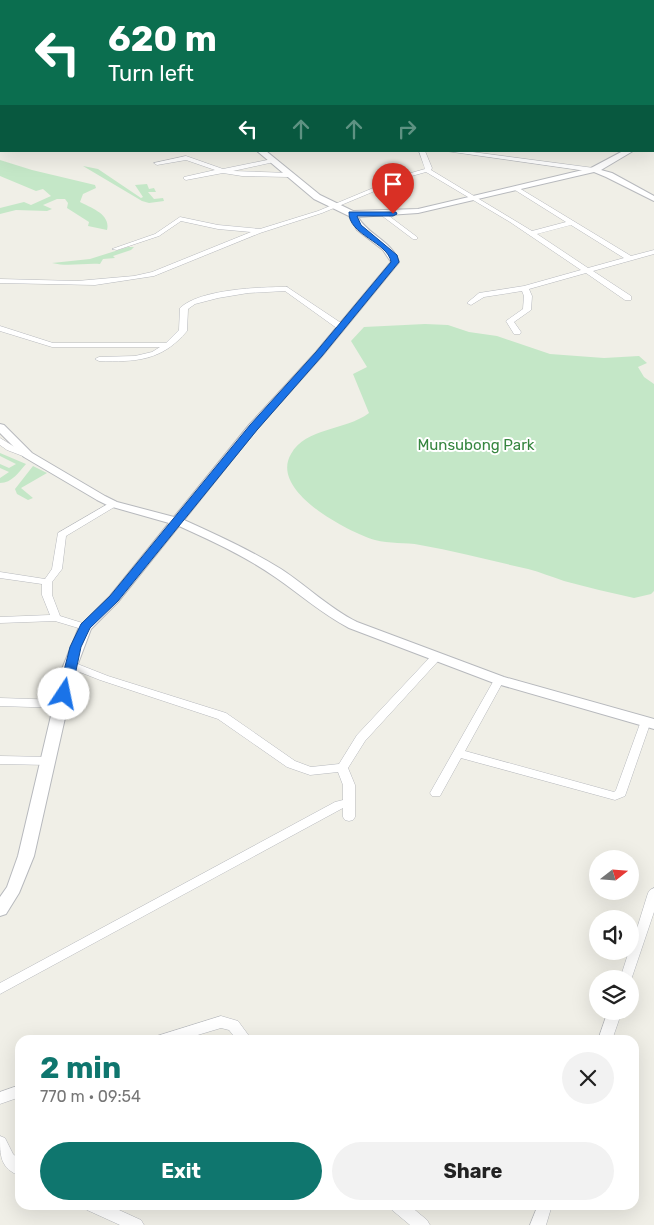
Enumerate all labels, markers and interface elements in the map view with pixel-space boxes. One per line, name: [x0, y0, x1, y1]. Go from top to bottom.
text: 620 m: [108, 18, 217, 60]
icon: left: [25, 20, 90, 85]
text: Turn left: [108, 60, 194, 87]
icon: left: [234, 115, 262, 143]
icon: ahead: [287, 115, 315, 143]
icon: ahead: [340, 115, 368, 143]
icon: right: [393, 115, 421, 143]
pin: [372, 163, 414, 214]
icon: arrive: [379, 170, 407, 198]
park label: Munsubong Park: [417, 436, 535, 454]
position arrow: [37, 667, 89, 719]
north arrow: [589, 850, 639, 900]
map controls: [589, 850, 639, 1020]
button: sound: [589, 910, 639, 960]
button: layers: [589, 970, 639, 1020]
text: 2 min: [40, 1050, 121, 1086]
button: close: [562, 1052, 614, 1104]
text: 770 m · 09:54: [40, 1087, 141, 1106]
button: Exit: [40, 1142, 322, 1200]
button: Share: [332, 1142, 614, 1200]

